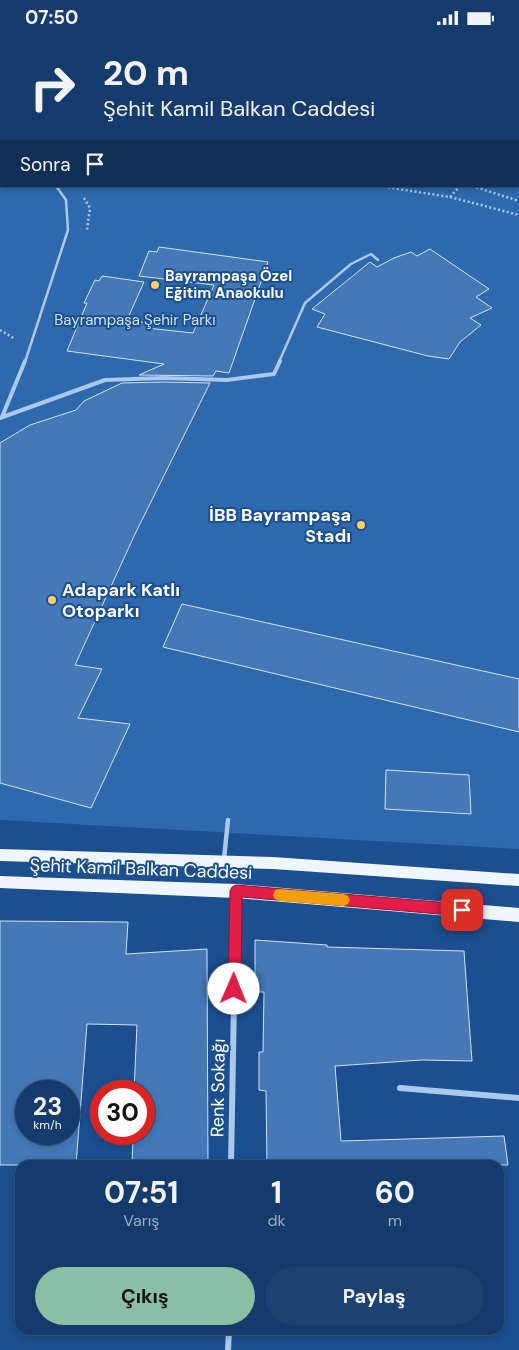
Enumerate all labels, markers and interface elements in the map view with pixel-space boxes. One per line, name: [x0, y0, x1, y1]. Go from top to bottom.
text: 07:50: [25, 5, 79, 30]
text: 20 m: [103, 50, 189, 96]
icon: right: [20, 55, 85, 120]
text: Şehit Kamil Balkan Caddesi: [103, 94, 375, 123]
icon: arrive: [81, 150, 109, 178]
text: Sonra: [20, 152, 71, 177]
place label: Bayrampaşa Özel Eğitim Anaokulu: [165, 266, 292, 303]
marker: Bayrampaşa Özel Eğitim Anaokulu: [149, 279, 161, 291]
park label: Bayrampaşa Şehir Parkı: [54, 310, 216, 330]
place label: İBB Bayrampaşa Stadı: [209, 503, 351, 548]
marker: İBB Bayrampaşa Stadı: [355, 519, 367, 531]
place label: Adapark Katlı Otoparkı: [62, 578, 180, 623]
marker: Adapark Katlı Otoparkı: [46, 594, 58, 606]
street label: Şehit Kamil Balkan Caddesi: [29, 853, 253, 885]
pin: [441, 889, 483, 931]
icon: arrive: [448, 896, 476, 924]
position arrow: [207, 962, 259, 1014]
street label: Renk Sokağı: [205, 1039, 231, 1137]
speed limit sign: 30: [90, 1080, 155, 1145]
text: 23: [33, 1090, 62, 1123]
text: km/h: [33, 1117, 62, 1133]
text: 07:51: [104, 1173, 178, 1212]
text: 1: [271, 1173, 282, 1212]
text: 60: [375, 1173, 415, 1212]
text: Varış: [123, 1210, 159, 1231]
text: dk: [267, 1210, 286, 1231]
text: m: [388, 1210, 402, 1231]
button: Çıkış: [35, 1267, 255, 1325]
button: Paylaş: [265, 1267, 484, 1325]

